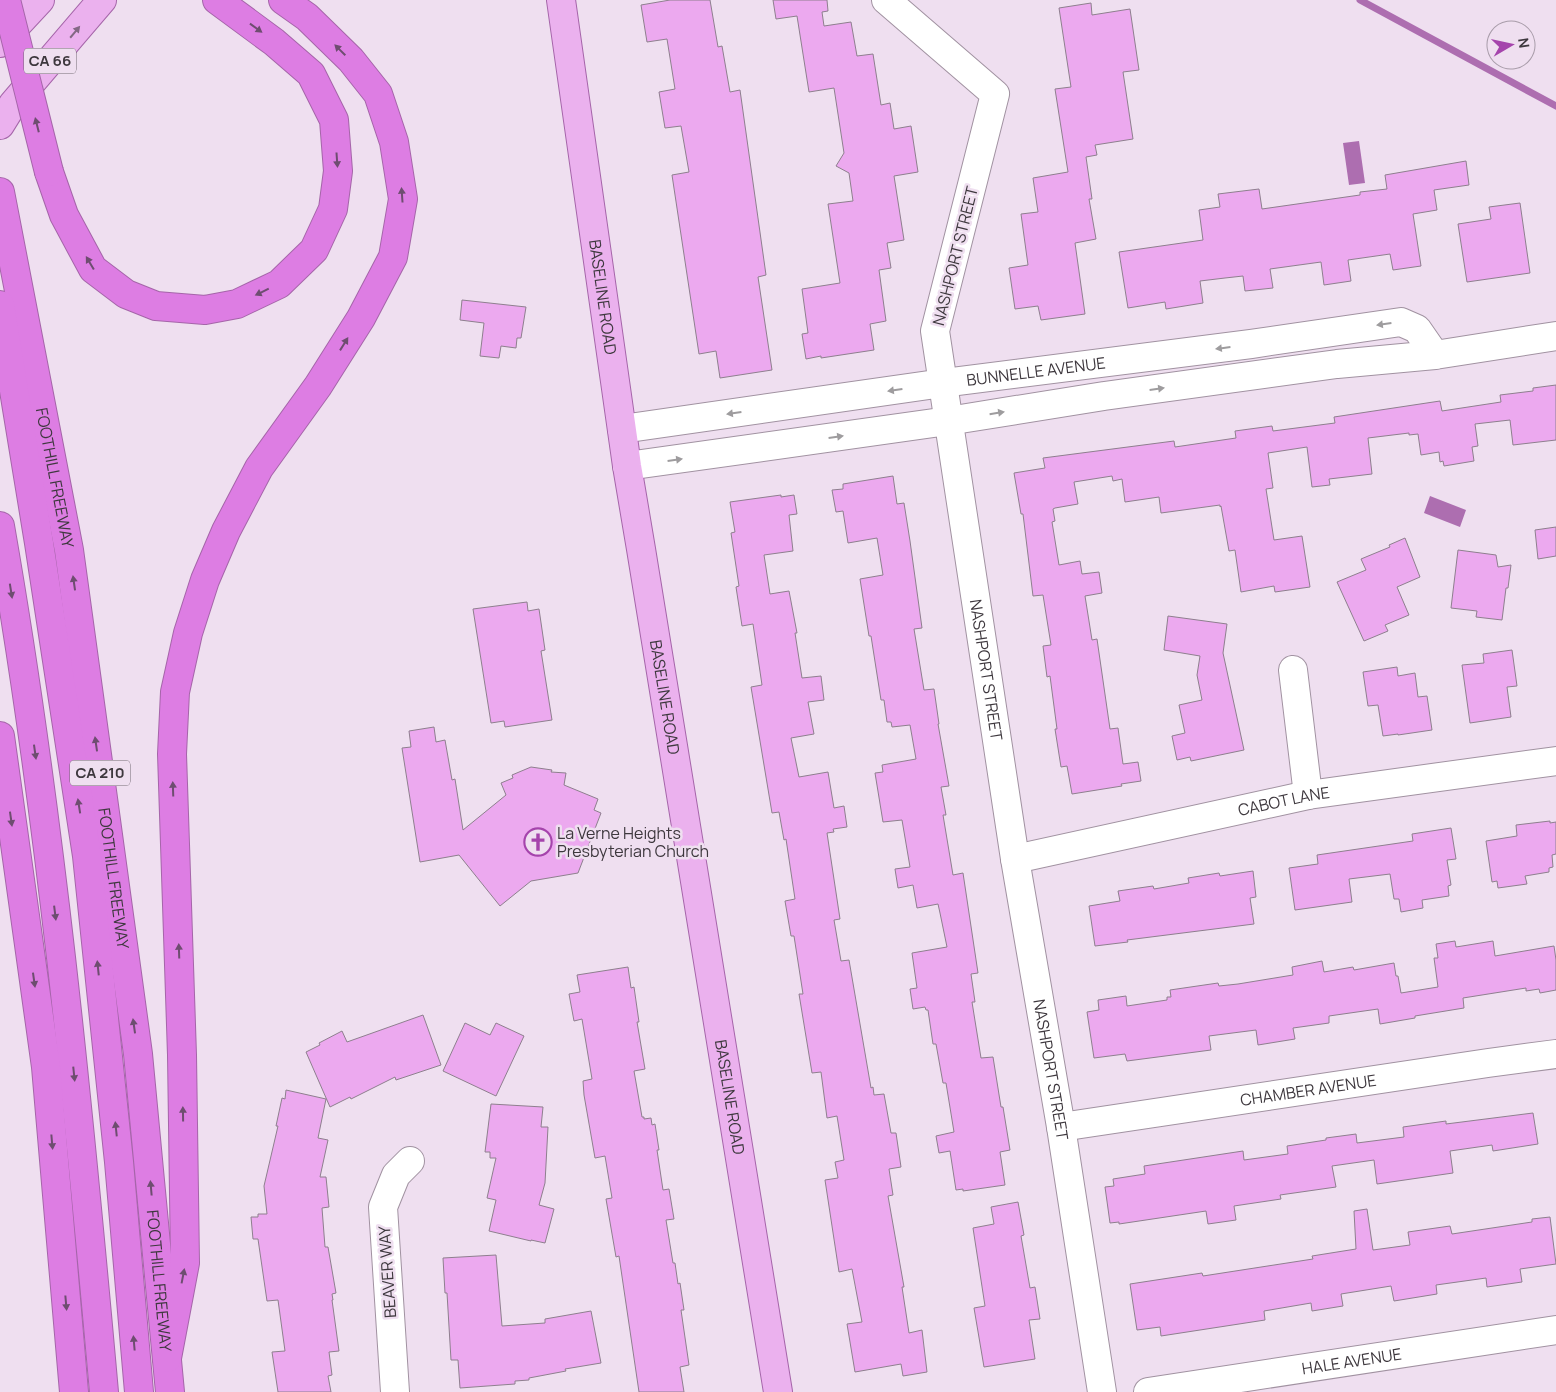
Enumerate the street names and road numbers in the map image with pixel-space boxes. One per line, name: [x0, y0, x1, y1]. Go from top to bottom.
road number: CA 66: [24, 48, 76, 74]
street label: NASHPORT STREET: [927, 184, 983, 328]
street label: BASELINE ROAD: [584, 238, 622, 356]
street label: BUNNELLE AVENUE: [965, 352, 1107, 391]
street label: FOOTHILL FREEWAY: [31, 406, 79, 550]
street label: NASHPORT STREET: [965, 598, 1008, 742]
street label: BASELINE ROAD: [645, 638, 685, 757]
road number: CA 210: [70, 760, 130, 786]
street label: CABOT LANE: [1236, 781, 1331, 821]
street label: FOOTHILL FREEWAY: [93, 806, 135, 950]
street label: NASHPORT STREET: [1028, 997, 1074, 1142]
street label: BASELINE ROAD: [710, 1038, 750, 1156]
street label: CHAMBER AVENUE: [1239, 1069, 1378, 1111]
street label: FOOTHILL FREEWAY: [142, 1209, 177, 1353]
street label: BEAVER WAY: [373, 1225, 401, 1319]
street label: HALE AVENUE: [1300, 1343, 1403, 1379]

